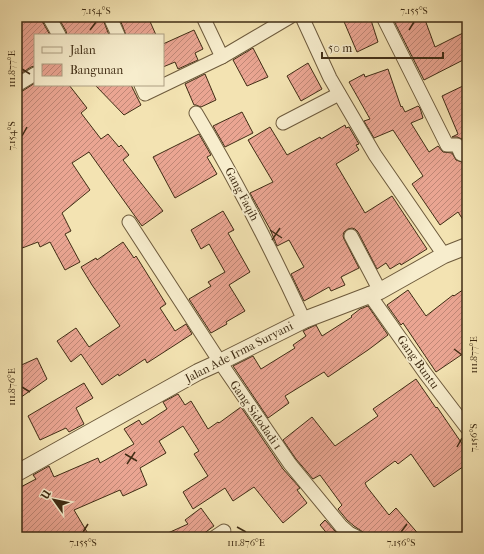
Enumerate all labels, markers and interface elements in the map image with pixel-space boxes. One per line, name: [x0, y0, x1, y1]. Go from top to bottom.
text: 7.154°S: [81, 5, 111, 17]
text: 7.155°S: [400, 5, 428, 17]
legend: [34, 34, 164, 86]
scale bar: [322, 34, 443, 60]
text: 50 m: [328, 41, 352, 55]
text: Jalan: [69, 43, 96, 57]
text: 111.877°E: [6, 50, 18, 88]
text: Bangunan: [70, 63, 123, 77]
text: 7.154°S: [6, 121, 18, 151]
street label: Gang Faqih: [222, 165, 262, 223]
street label: Jalan Ade Irma Suryani: [182, 318, 296, 386]
street label: Gang Buntu: [394, 333, 442, 392]
text: 111.877°E: [468, 336, 480, 374]
text: 111.876°E: [6, 368, 18, 406]
street label: Gang Sidodadi 1: [227, 378, 285, 452]
text: 7.156°S: [468, 424, 480, 452]
north arrow: [34, 480, 74, 520]
text: U: [38, 487, 54, 503]
text: 7.155°S: [69, 537, 97, 549]
text: 111.876°E: [227, 537, 265, 549]
text: 7.156°S: [387, 537, 415, 549]

